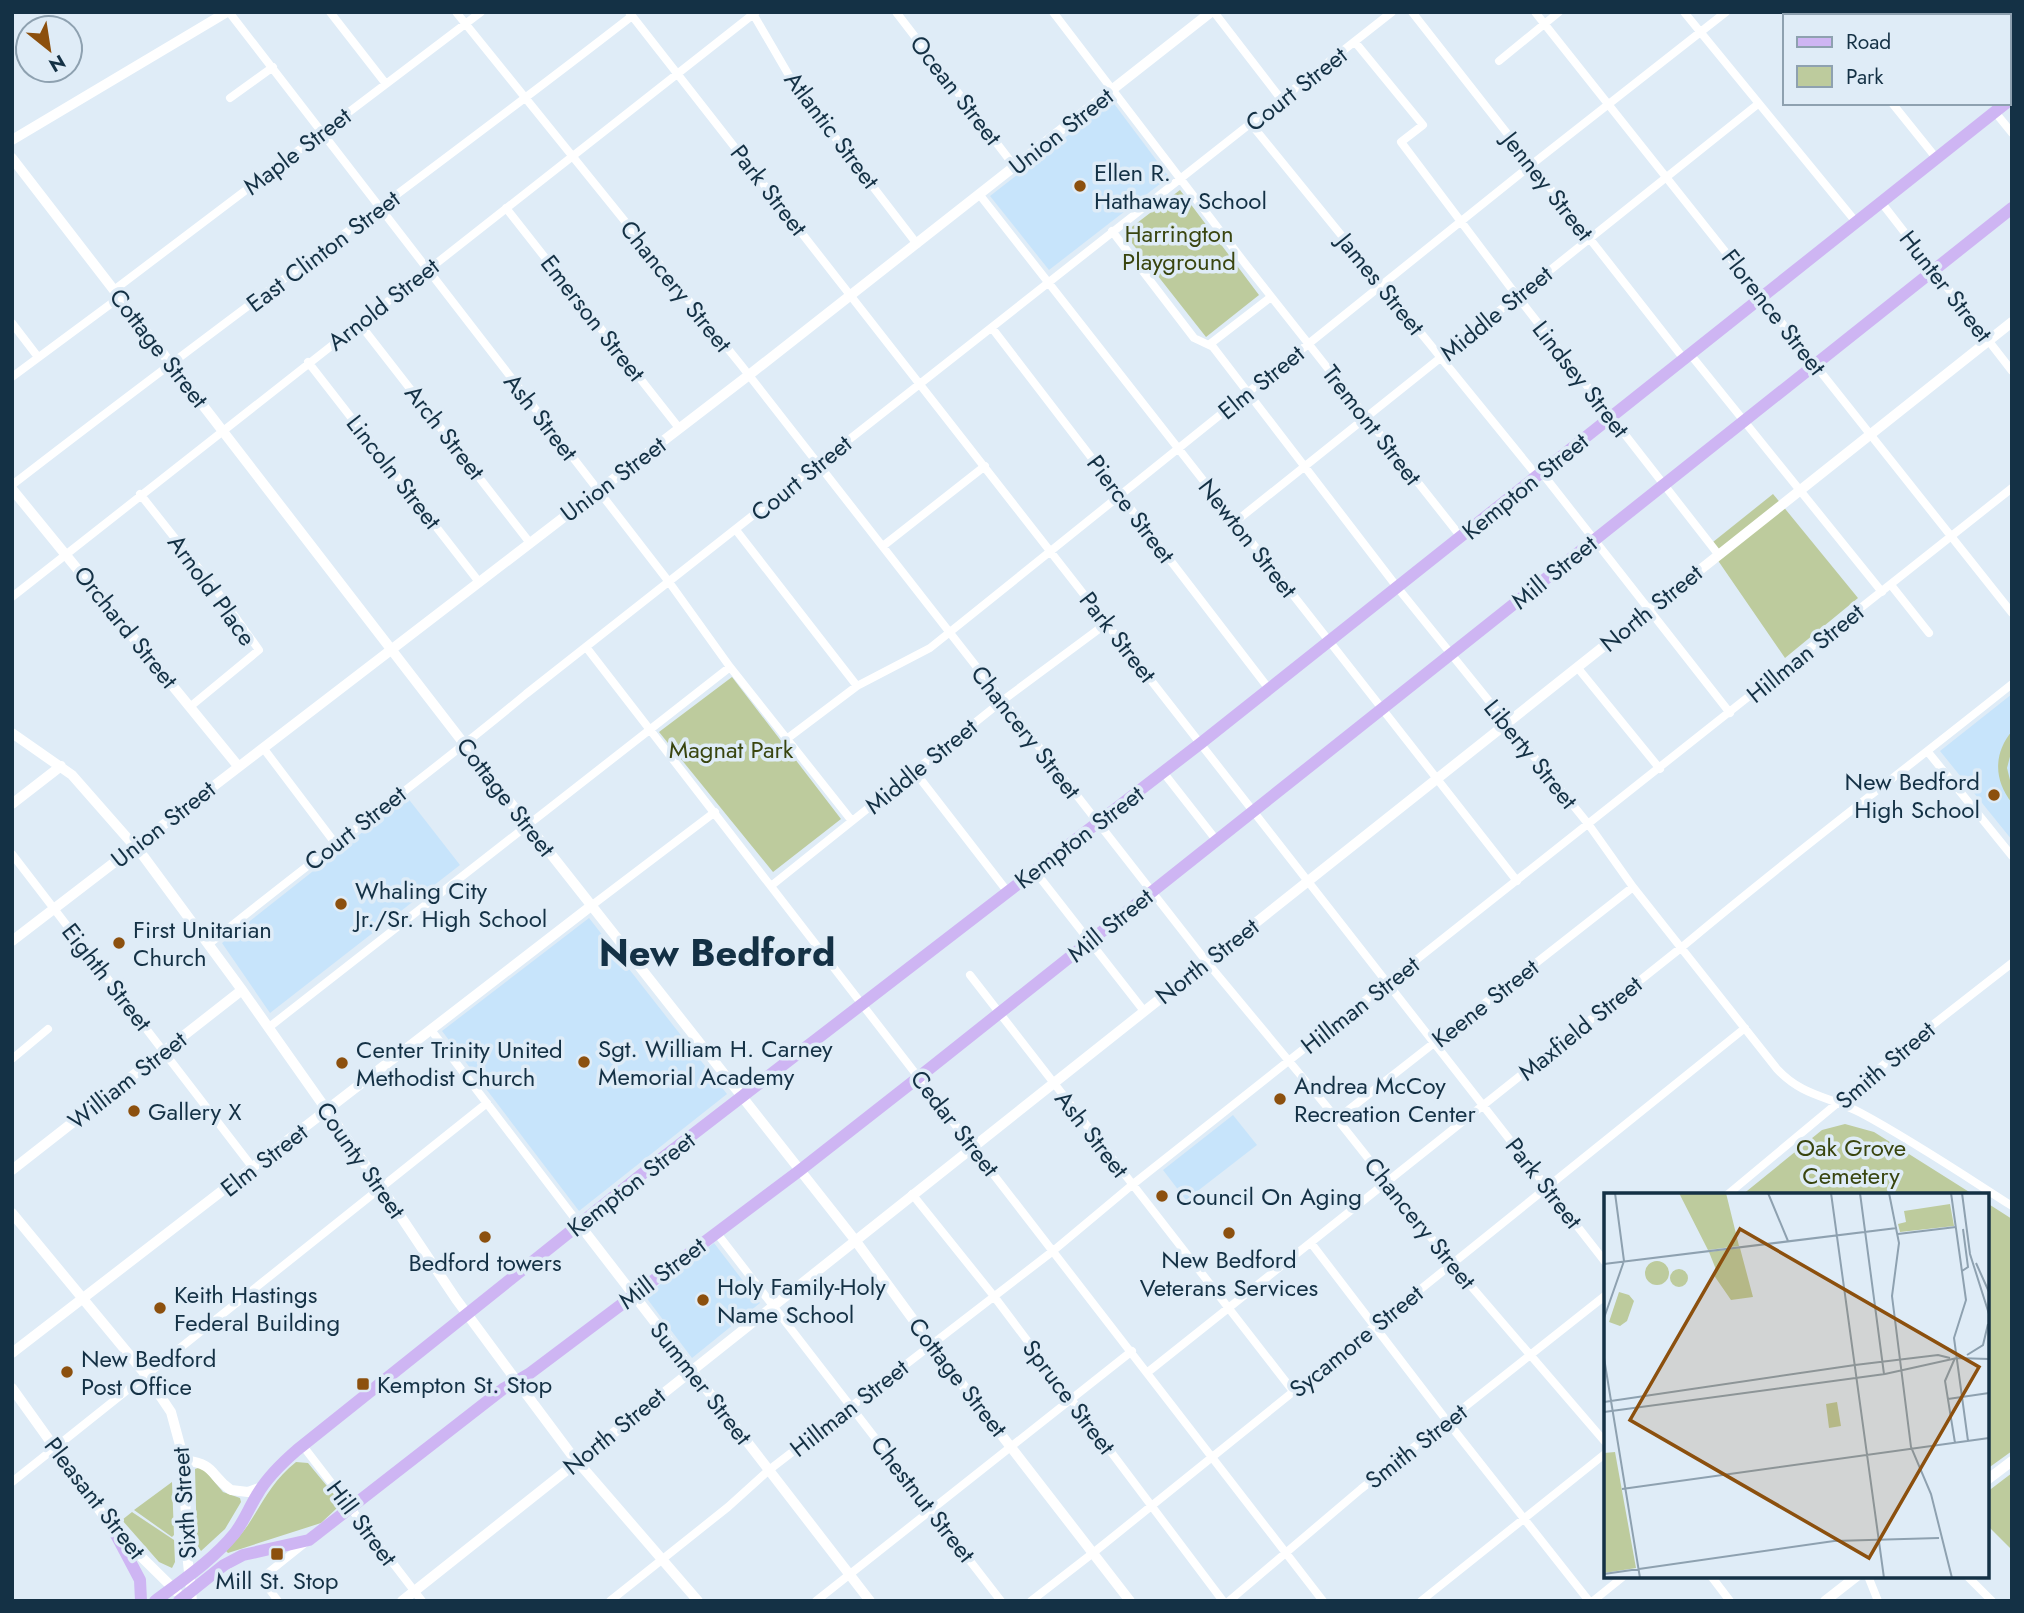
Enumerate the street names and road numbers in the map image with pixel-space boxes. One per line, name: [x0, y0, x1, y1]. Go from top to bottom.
street label: Ocean Street: [902, 27, 1010, 153]
street label: Court Street: [1238, 38, 1354, 140]
street label: Atlantic Street: [776, 64, 888, 196]
street label: Union Street: [1001, 79, 1121, 183]
street label: Maple Street: [236, 99, 358, 203]
street label: Jenney Street: [1492, 122, 1602, 248]
street label: Park Street: [722, 137, 816, 243]
street label: East Clinton Street: [239, 181, 407, 320]
street label: Chancery Street: [612, 212, 740, 360]
street label: James Street: [1327, 223, 1433, 343]
street label: Hunter Street: [1891, 223, 2001, 349]
street label: Florence Street: [1713, 241, 1835, 383]
street label: Emerson Street: [532, 247, 654, 389]
street label: Arnold Street: [320, 249, 447, 359]
street label: Middle Street: [1432, 257, 1560, 369]
street label: Cottage Street: [101, 281, 217, 415]
street label: Lindsey Street: [1524, 313, 1638, 445]
street label: Elm Street: [1210, 336, 1312, 428]
street label: Tremont Street: [1314, 357, 1430, 493]
street label: Ash Street: [496, 366, 587, 468]
street label: Arch Street: [397, 377, 493, 487]
street label: Lincoln Street: [338, 407, 450, 537]
street label: Kempton Street: [1454, 424, 1596, 548]
street label: Court Street: [743, 426, 859, 530]
street label: Union Street: [553, 428, 673, 530]
street label: Pierce Street: [1079, 447, 1184, 571]
street label: Newton Street: [1190, 471, 1306, 605]
street label: Mill Street: [1504, 526, 1605, 617]
street label: Arnold Place: [160, 527, 264, 653]
street label: North Street: [1592, 556, 1710, 660]
street label: Orchard Street: [66, 558, 187, 696]
street label: Park Street: [1071, 584, 1165, 690]
street label: Hillman Street: [1739, 595, 1871, 711]
street label: Chancery Street: [963, 658, 1089, 806]
street label: Liberty Street: [1476, 692, 1586, 817]
street label: Middle Street: [857, 710, 985, 822]
street label: Cottage Street: [448, 730, 564, 864]
street label: Union Street: [103, 772, 223, 876]
street label: Court Street: [297, 777, 413, 879]
street label: Kempton Street: [1007, 777, 1151, 897]
street label: Mill Street: [1060, 879, 1161, 970]
street label: North Street: [1148, 909, 1266, 1013]
street label: Eighth Street: [54, 916, 161, 1039]
street label: Hillman Street: [1293, 947, 1427, 1062]
street label: Keene Street: [1424, 950, 1546, 1056]
street label: Maxfield Street: [1511, 967, 1650, 1089]
street label: Smith Street: [1827, 1013, 1943, 1117]
street label: William Street: [60, 1022, 194, 1138]
street label: Cedar Street: [902, 1062, 1008, 1184]
street label: Ash Street: [1047, 1083, 1138, 1185]
street label: County Street: [308, 1094, 414, 1226]
street label: Elm Street: [213, 1115, 315, 1205]
street label: Kempton Street: [560, 1123, 702, 1245]
street label: Park Street: [1497, 1130, 1591, 1236]
street label: Chancery Street: [1356, 1149, 1484, 1297]
street label: Mill Street: [611, 1228, 713, 1317]
street label: Sycamore Street: [1282, 1276, 1430, 1406]
street label: Cottage Street: [900, 1310, 1016, 1444]
street label: Summer Street: [642, 1314, 761, 1452]
street label: Spruce Street: [1014, 1332, 1124, 1462]
street label: Hillman Street: [782, 1350, 916, 1465]
street label: North Street: [555, 1379, 673, 1483]
street label: Smith Street: [1358, 1395, 1475, 1497]
street label: Chestnut Street: [862, 1428, 984, 1570]
street label: Pleasant Street: [36, 1429, 154, 1567]
street label: Sixth Street: [163, 1446, 205, 1560]
street label: Hill Street: [318, 1473, 406, 1573]

